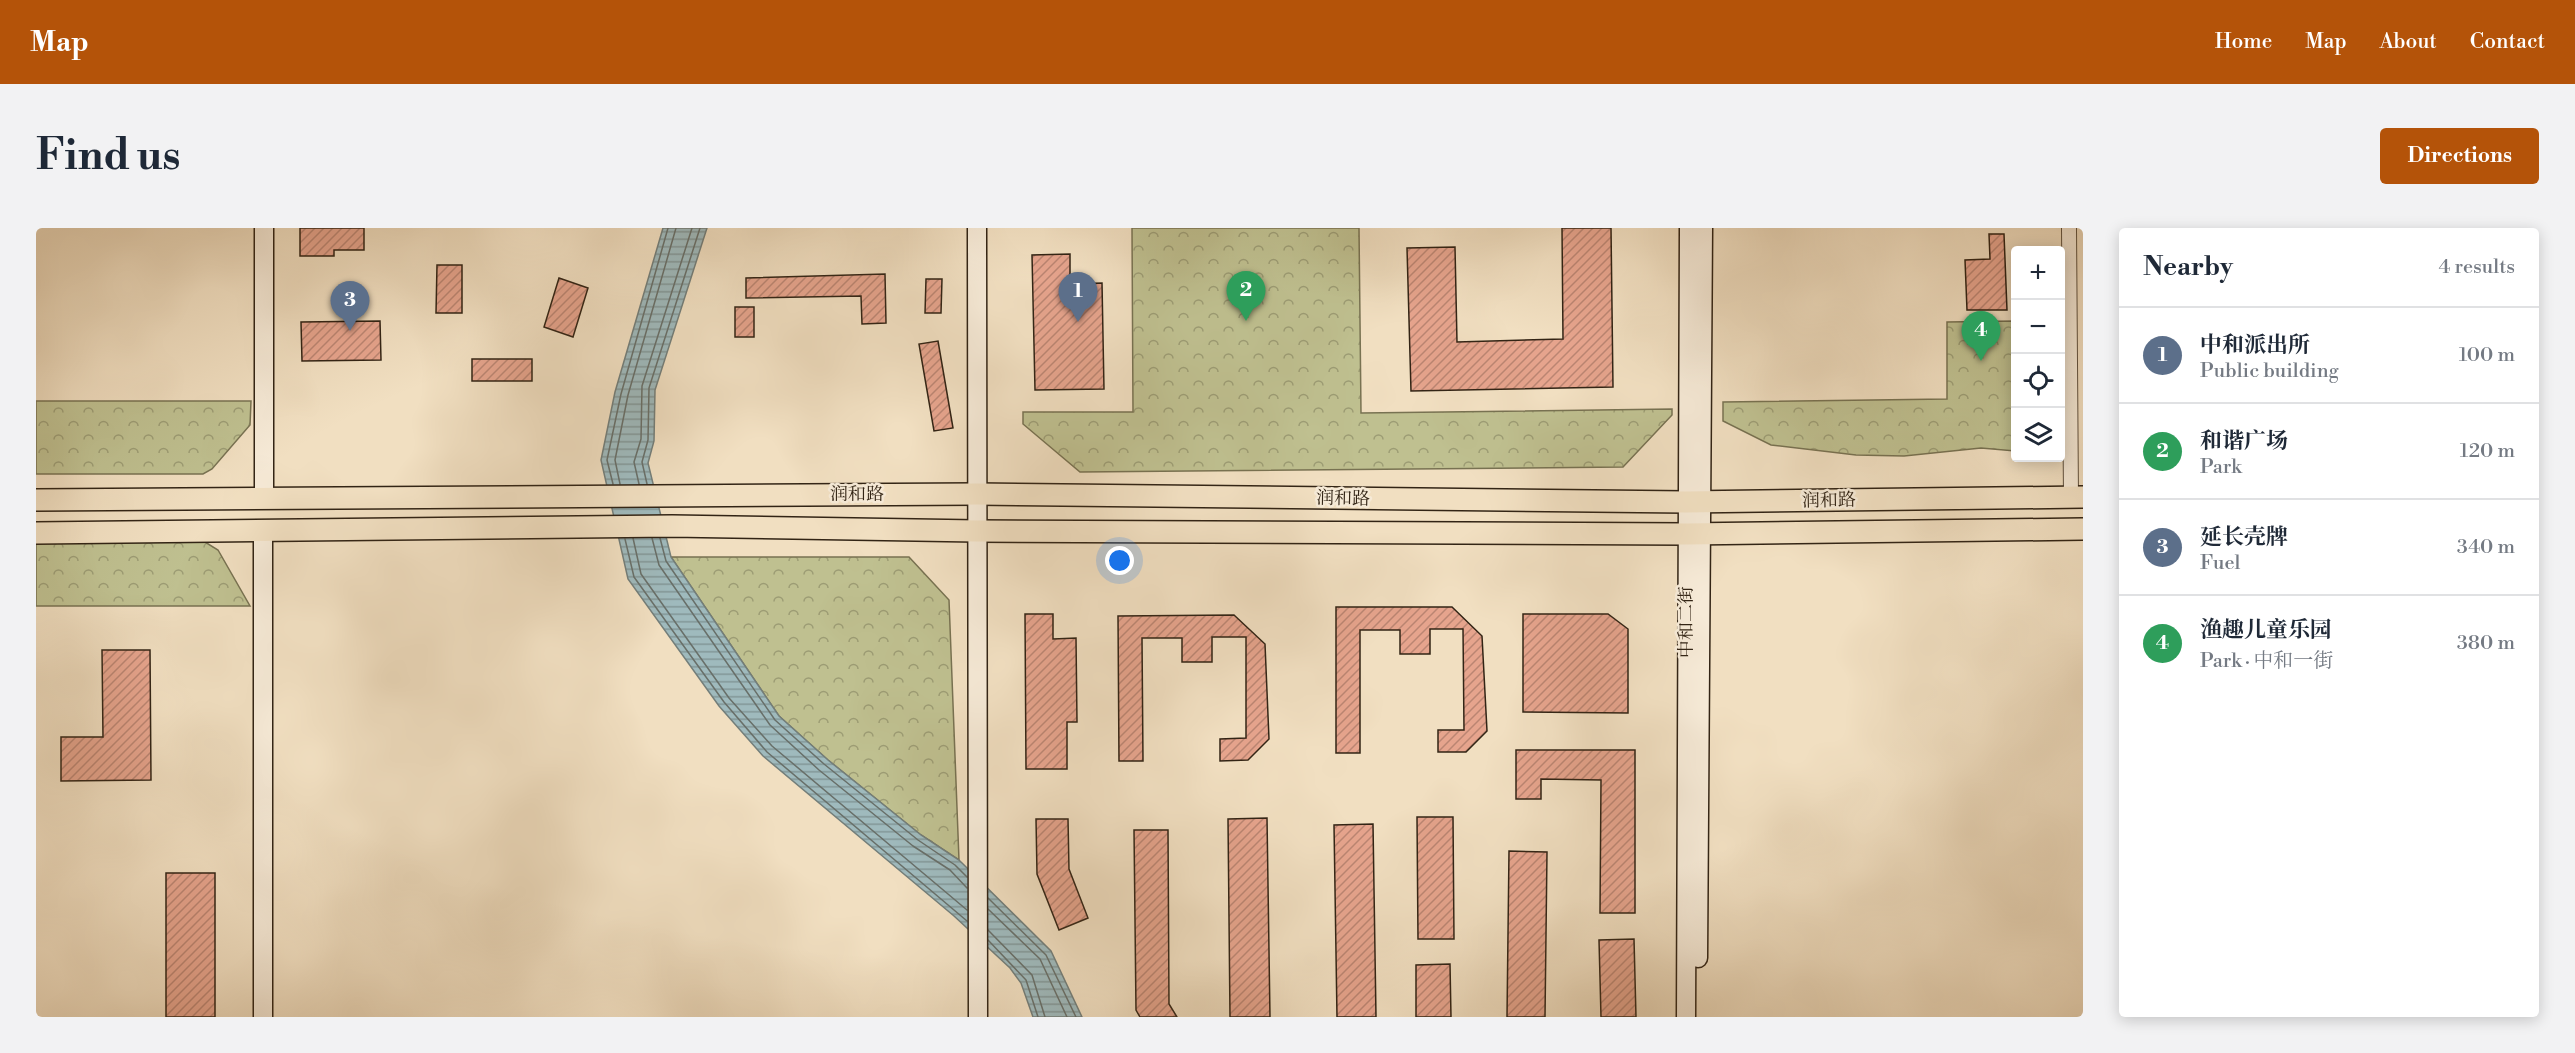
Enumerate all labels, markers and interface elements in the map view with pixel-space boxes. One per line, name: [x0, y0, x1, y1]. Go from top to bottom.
text: Map: [30, 25, 89, 60]
text: Home: [2215, 29, 2272, 55]
text: Map: [2305, 29, 2347, 55]
text: About: [2380, 29, 2437, 55]
text: Contact: [2470, 29, 2545, 55]
button: Directions: [2380, 128, 2539, 184]
text: Find us: [36, 130, 180, 183]
map controls: [2011, 246, 2065, 462]
button: +: [2011, 246, 2065, 300]
text: Nearby: [2143, 251, 2233, 283]
text: 4 results: [2438, 255, 2515, 280]
pin: 1: [1058, 272, 1098, 322]
pin: 2: [1226, 272, 1266, 321]
pin: 3: [330, 282, 370, 331]
button: −: [2011, 300, 2065, 354]
pin: 4: [1962, 312, 2000, 361]
text: 中和派出所: [2200, 332, 2310, 359]
text: 1: [2158, 343, 2167, 368]
text: 100 m: [2459, 343, 2515, 368]
button: locate: [2011, 354, 2065, 408]
text: Public building: [2200, 359, 2339, 384]
button: layers: [2011, 408, 2065, 462]
text: 和谐广场: [2200, 428, 2288, 455]
text: 2: [2156, 439, 2169, 464]
text: 120 m: [2460, 439, 2515, 464]
text: Park: [2200, 455, 2242, 480]
street label: 润和路: [830, 483, 884, 506]
street label: 润和路: [1316, 487, 1370, 510]
street label: 润和路: [1802, 489, 1856, 512]
text: 延长壳牌: [2200, 524, 2288, 551]
text: 3: [2156, 535, 2169, 560]
text: 340 m: [2457, 535, 2515, 560]
your location: [1105, 546, 1134, 575]
text: Fuel: [2200, 551, 2240, 576]
street label: 中和二街: [1675, 586, 1698, 658]
text: 渔趣儿童乐园: [2200, 617, 2332, 644]
text: 4: [2156, 631, 2169, 656]
text: 380 m: [2457, 631, 2515, 656]
text: Park · 中和一街: [2200, 649, 2333, 674]

